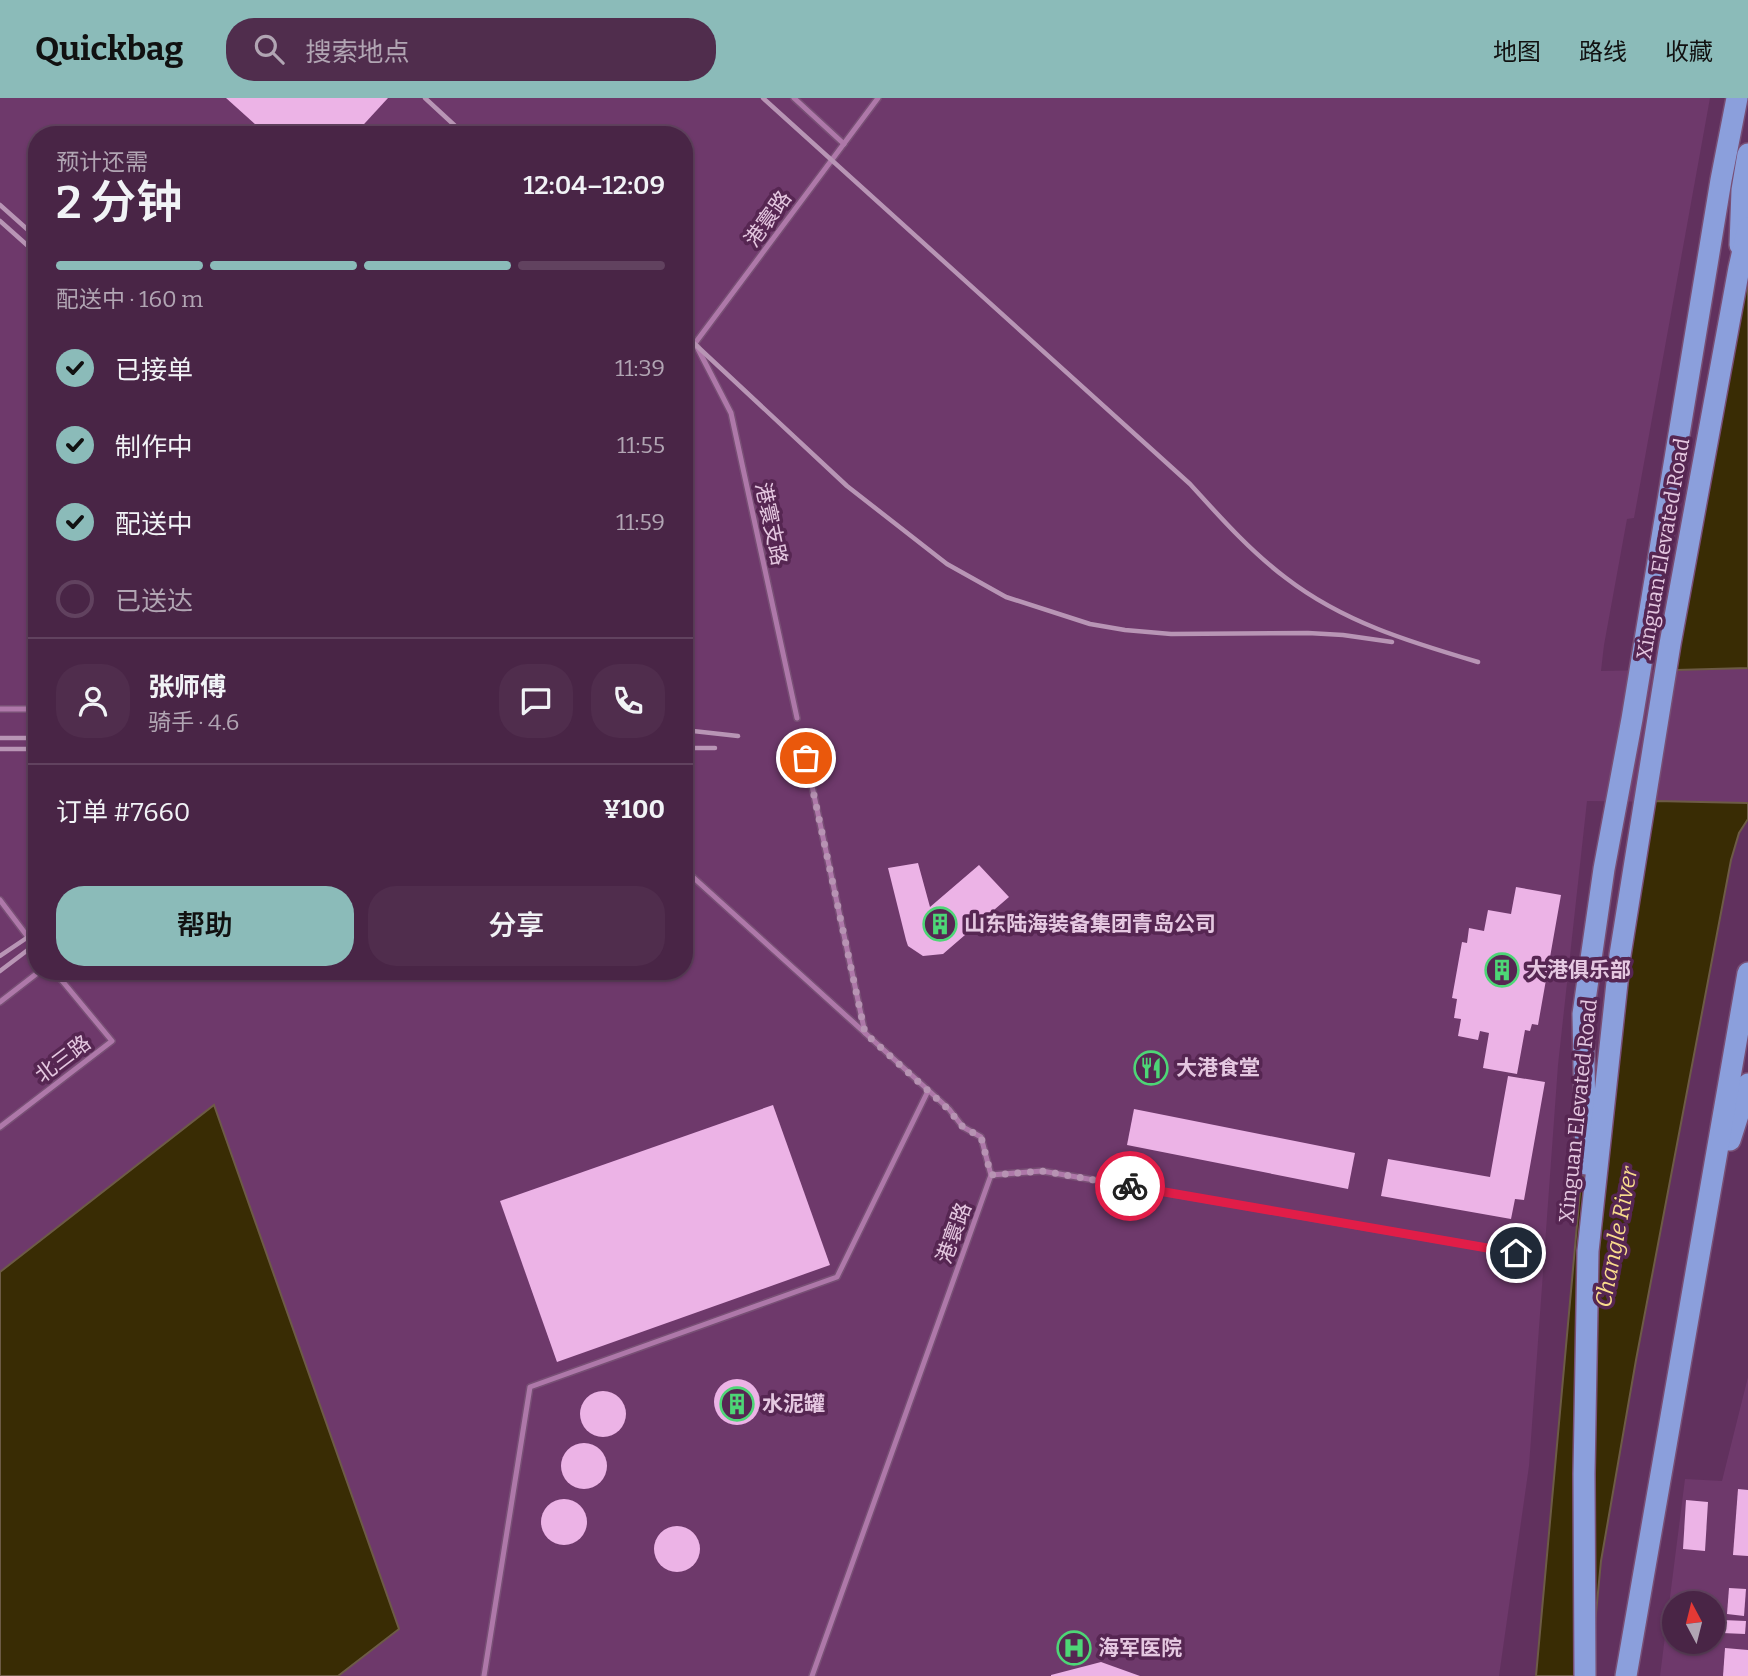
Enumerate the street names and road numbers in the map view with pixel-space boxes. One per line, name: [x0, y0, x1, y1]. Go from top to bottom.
street label: 港寰路: [739, 186, 797, 252]
street label: Xinguan Elevated Road: [1631, 436, 1695, 662]
street label: 港寰支路: [750, 480, 792, 568]
street label: Xinguan Elevated Road: [1553, 998, 1603, 1224]
street label: 北三路: [30, 1030, 96, 1088]
street label: 港寰路: [931, 1199, 977, 1267]

